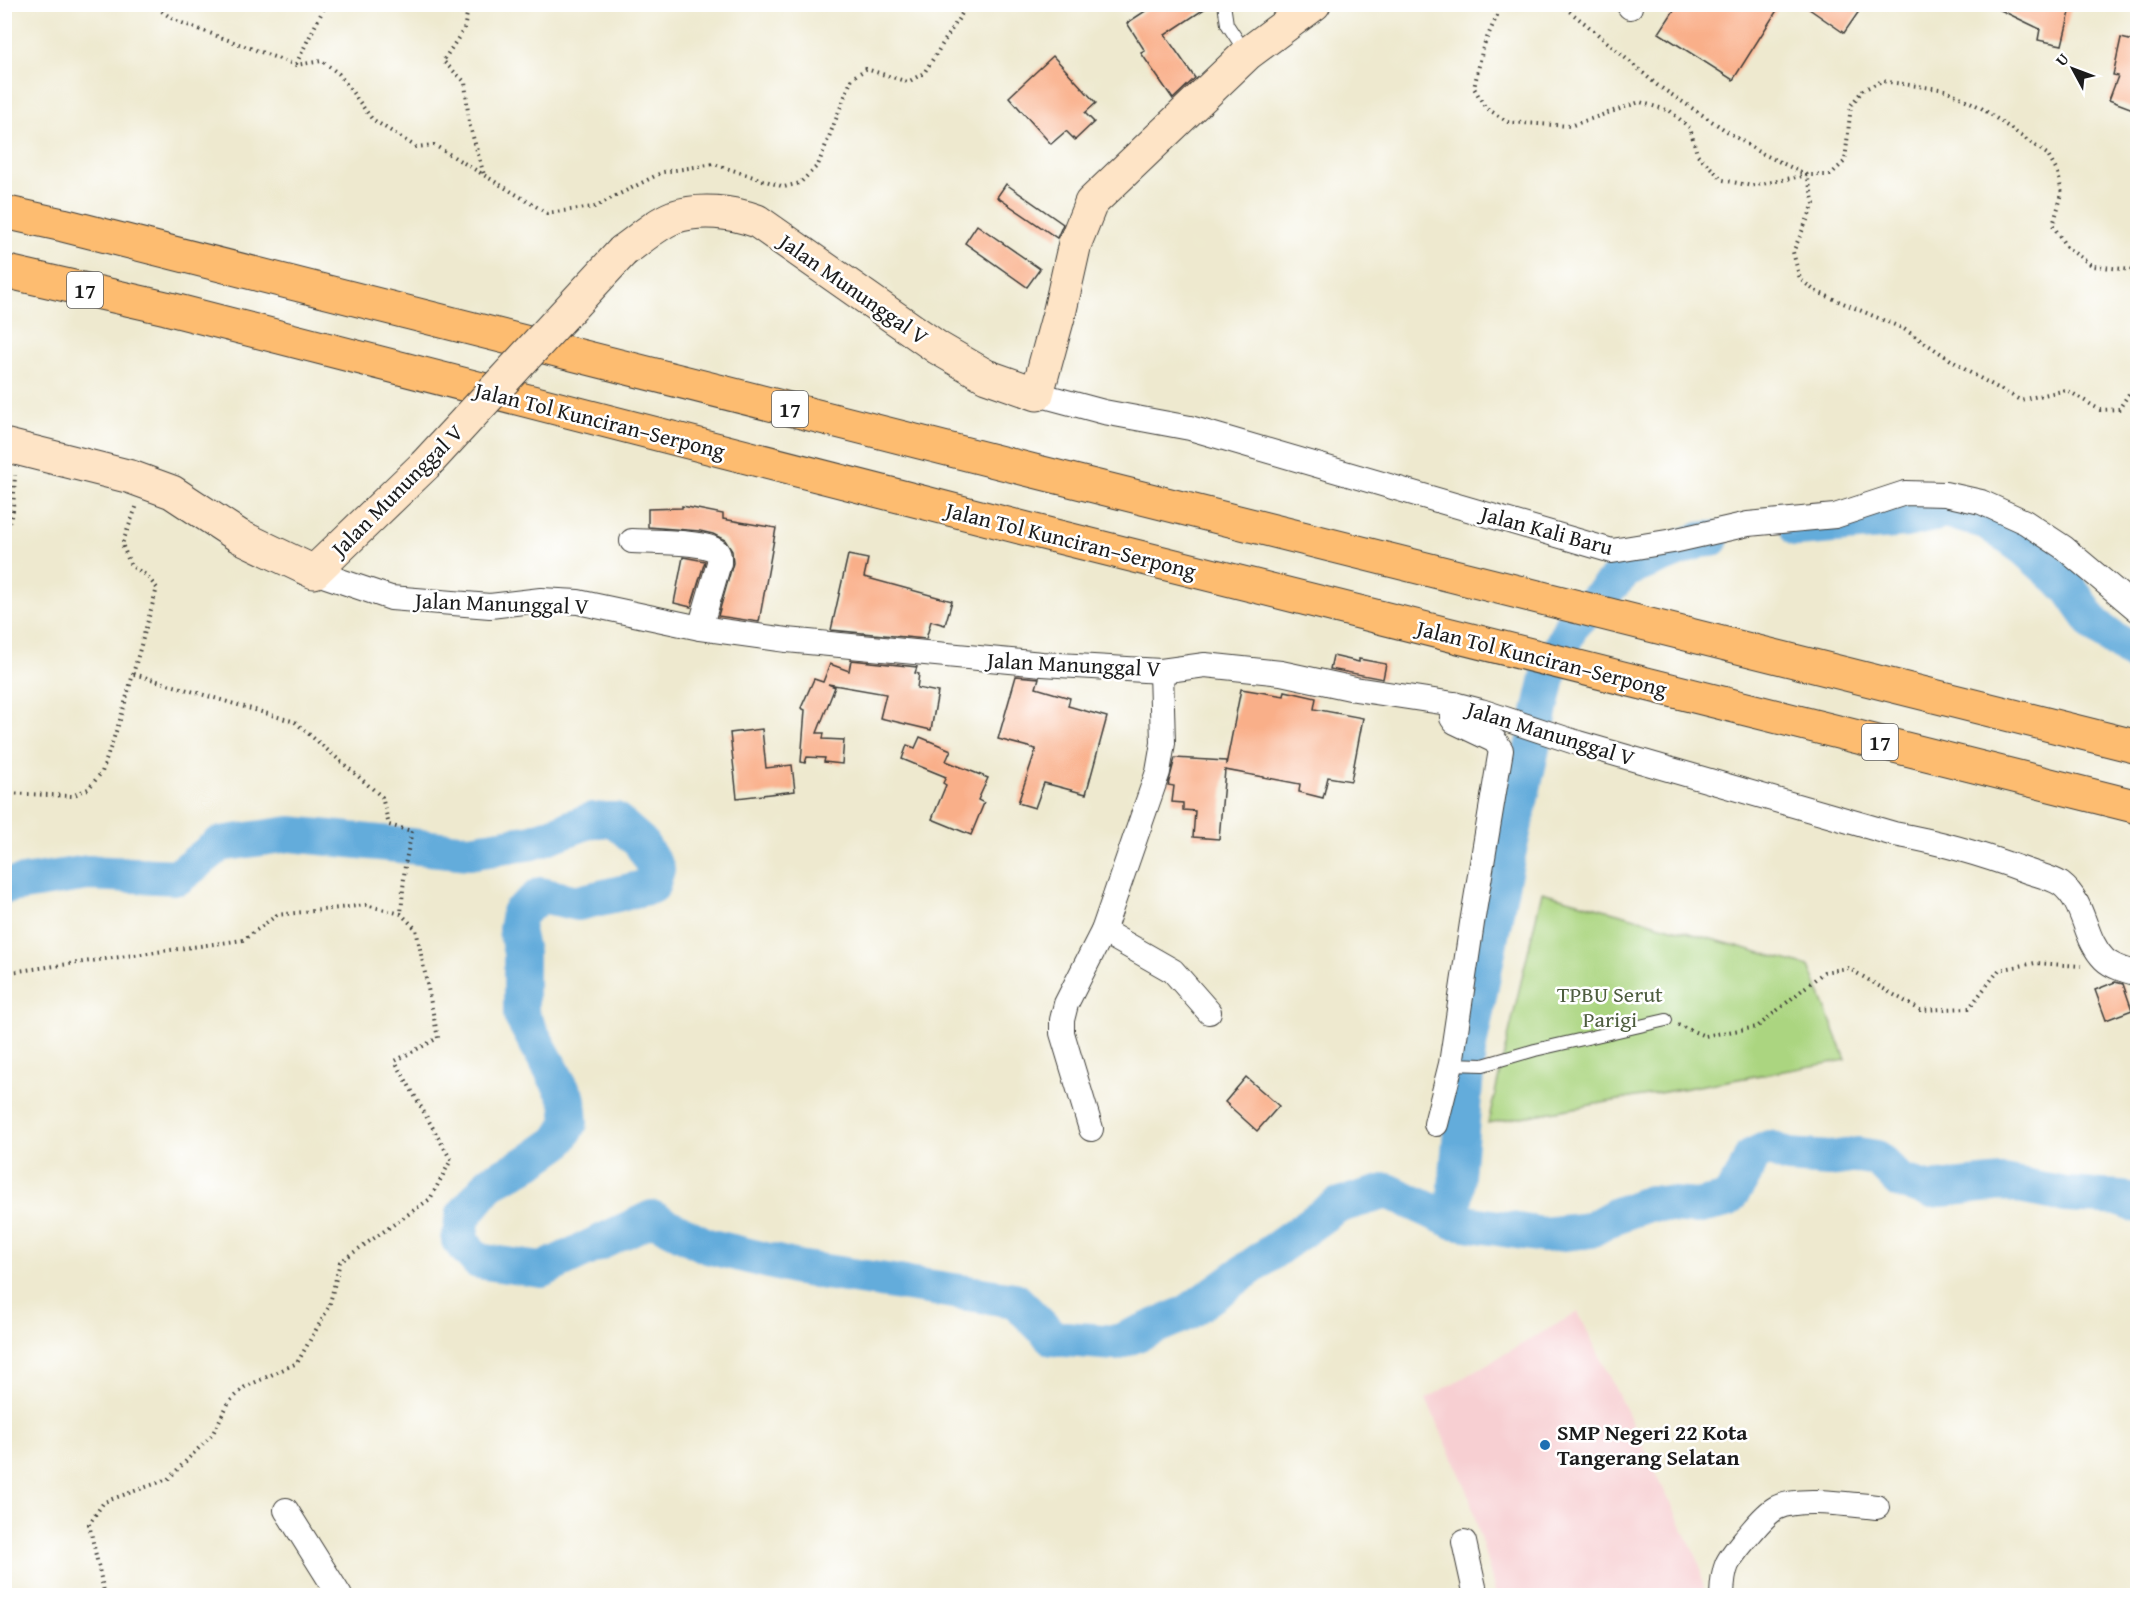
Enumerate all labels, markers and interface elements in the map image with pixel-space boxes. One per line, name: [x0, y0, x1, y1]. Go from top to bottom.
north arrow: [2043, 39, 2103, 99]
text: U: [2049, 47, 2074, 71]
street label: Jalan Mununggal V: [771, 224, 935, 352]
road number: 17: [67, 272, 103, 308]
street label: Jalan Tol Kunciran–Serpong: [469, 373, 728, 467]
road number: 17: [772, 391, 808, 427]
street label: Jalan Mununggal V: [322, 417, 470, 565]
street label: Jalan Tol Kunciran–Serpong: [940, 493, 1199, 587]
street label: Jalan Kali Baru: [1474, 496, 1617, 563]
street label: Jalan Manunggal V: [412, 584, 589, 622]
street label: Jalan Tol Kunciran–Serpong: [1411, 611, 1670, 705]
street label: Jalan Manunggal V: [983, 643, 1162, 685]
street label: Jalan Manunggal V: [1460, 691, 1639, 774]
road number: 17: [1862, 724, 1898, 760]
park label: TPBU Serut Parigi: [1557, 978, 1663, 1035]
place label: SMP Negeri 22 Kota Tangerang Selatan: [1557, 1416, 1748, 1473]
marker: SMP Negeri 22 Kota Tangerang Selatan: [1538, 1438, 1552, 1452]

